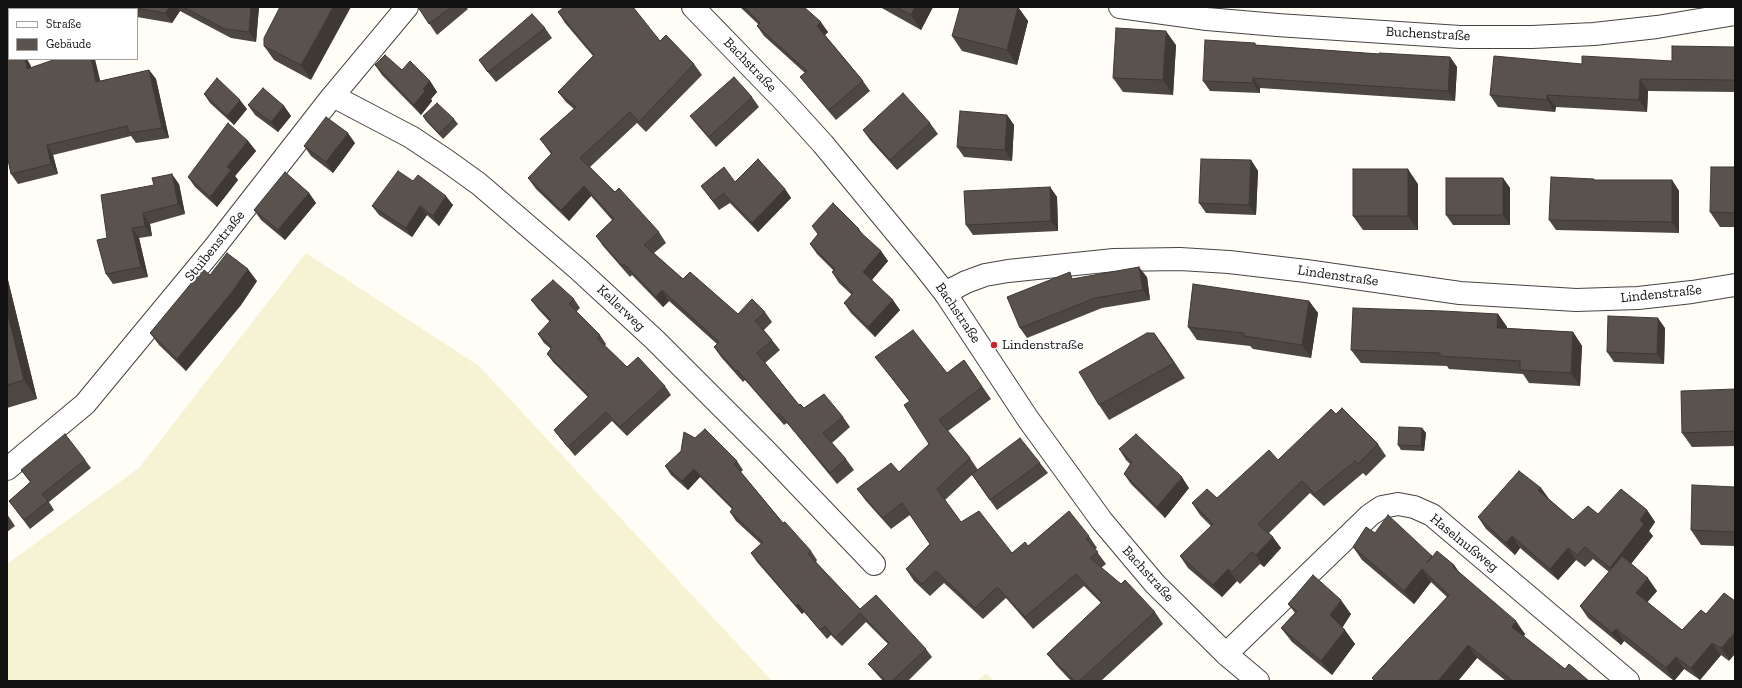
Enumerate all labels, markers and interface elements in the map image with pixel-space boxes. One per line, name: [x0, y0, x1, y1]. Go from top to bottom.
legend: [8, 8, 138, 60]
text: Straße: [46, 17, 81, 31]
street label: Buchenstraße: [1385, 23, 1471, 45]
street label: Bachstraße: [720, 34, 780, 96]
text: Gebäude: [46, 37, 91, 51]
street label: Stuibenstraße: [181, 207, 249, 285]
street label: Lindenstraße: [1296, 262, 1380, 290]
street label: Bachstraße: [932, 280, 984, 346]
street label: Kellerweg: [593, 281, 649, 335]
street label: Lindenstraße: [1620, 281, 1702, 307]
place label: Lindenstraße: [1002, 337, 1084, 353]
marker: Lindenstraße: [989, 340, 999, 350]
street label: Haselnußweg: [1426, 510, 1502, 576]
street label: Bachstraße: [1119, 543, 1177, 605]

